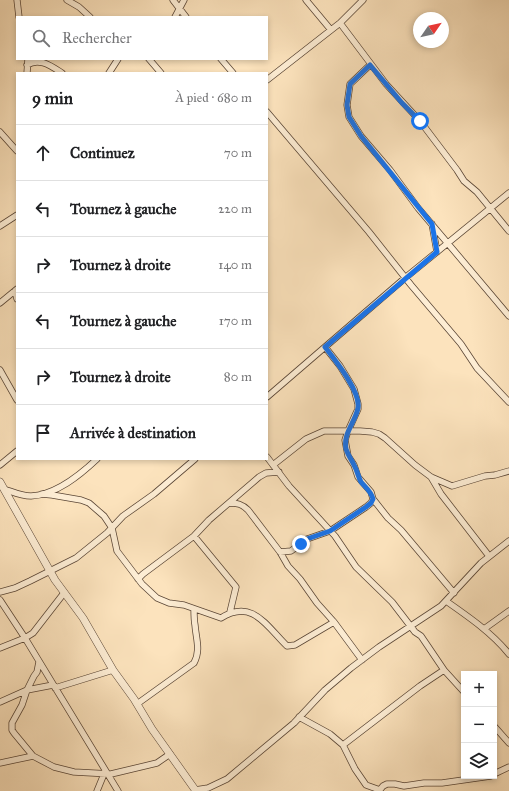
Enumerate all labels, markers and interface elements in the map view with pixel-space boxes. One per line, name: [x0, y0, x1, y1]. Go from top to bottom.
north arrow: [413, 12, 449, 48]
search box: [16, 16, 268, 60]
icon: search: [30, 27, 52, 49]
text: Rechercher: [62, 29, 132, 47]
text: 9 min: [32, 88, 73, 109]
text: À pied · 680 m: [175, 90, 252, 106]
route start: [411, 112, 429, 130]
icon: ahead: [32, 142, 54, 164]
text: Continuez: [70, 144, 135, 162]
text: 70 m: [224, 145, 252, 161]
icon: left: [32, 198, 54, 220]
text: Tournez à gauche: [70, 200, 177, 218]
text: 220 m: [218, 201, 252, 217]
icon: right: [32, 254, 54, 276]
text: Tournez à droite: [70, 256, 171, 274]
text: 140 m: [218, 257, 252, 273]
icon: left: [32, 310, 54, 332]
text: Tournez à gauche: [70, 312, 177, 330]
text: 170 m: [219, 313, 252, 329]
icon: right: [32, 366, 54, 388]
text: Tournez à droite: [70, 368, 171, 386]
text: 80 m: [224, 369, 252, 385]
icon: arrive: [32, 422, 54, 444]
text: Arrivée à destination: [70, 424, 196, 442]
route end: [292, 535, 310, 553]
map controls: [461, 671, 497, 779]
button: +: [461, 671, 497, 707]
button: −: [461, 707, 497, 743]
button: layers: [461, 743, 497, 779]

